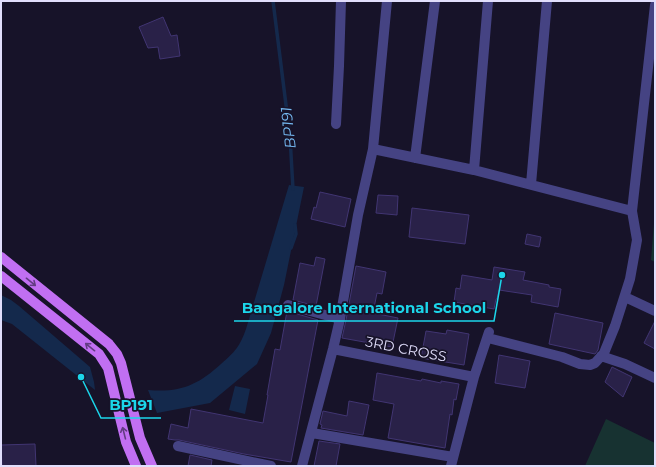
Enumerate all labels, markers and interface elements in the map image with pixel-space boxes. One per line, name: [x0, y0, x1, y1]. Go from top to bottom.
water label: BP191: [276, 106, 300, 150]
one-way arrow: [26, 277, 37, 286]
callout: Bangalore International School: [234, 294, 494, 321]
text: Bangalore International School: [242, 298, 486, 317]
street label: 3RD CROSS: [364, 332, 448, 366]
one-way arrow: [84, 343, 95, 351]
callout: BP191: [101, 391, 161, 418]
text: BP191: [109, 395, 153, 414]
one-way arrow: [120, 427, 127, 440]

